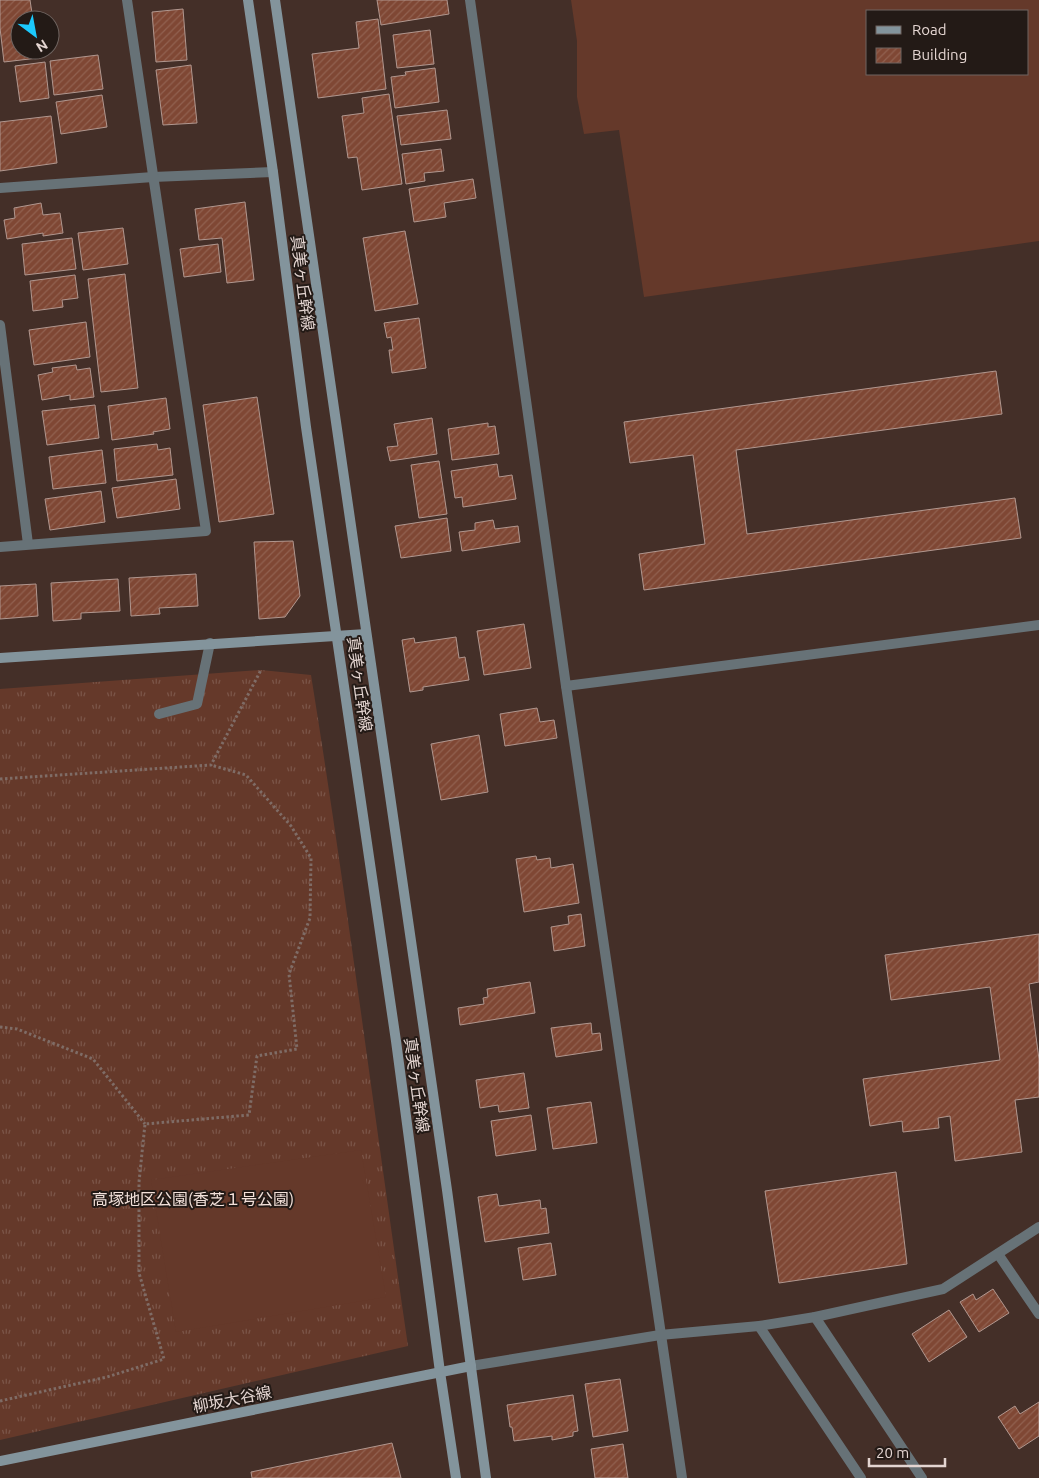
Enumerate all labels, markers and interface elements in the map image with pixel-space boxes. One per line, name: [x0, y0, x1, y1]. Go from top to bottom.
north arrow: [10, 10, 60, 60]
legend: [866, 10, 1029, 75]
text: Road: [912, 21, 947, 38]
text: N: [33, 36, 51, 56]
text: Building: [912, 46, 967, 63]
street label: 真美ヶ丘幹線: [288, 234, 318, 332]
street label: 真美ヶ丘幹線: [344, 635, 376, 733]
street label: 真美ヶ丘幹線: [401, 1036, 433, 1134]
park label: 高塚地区公園(香芝１号公園): [92, 1190, 294, 1209]
street label: 柳坂大谷線: [191, 1383, 273, 1415]
scale bar: [869, 1436, 945, 1468]
text: 20 m: [876, 1444, 909, 1461]

